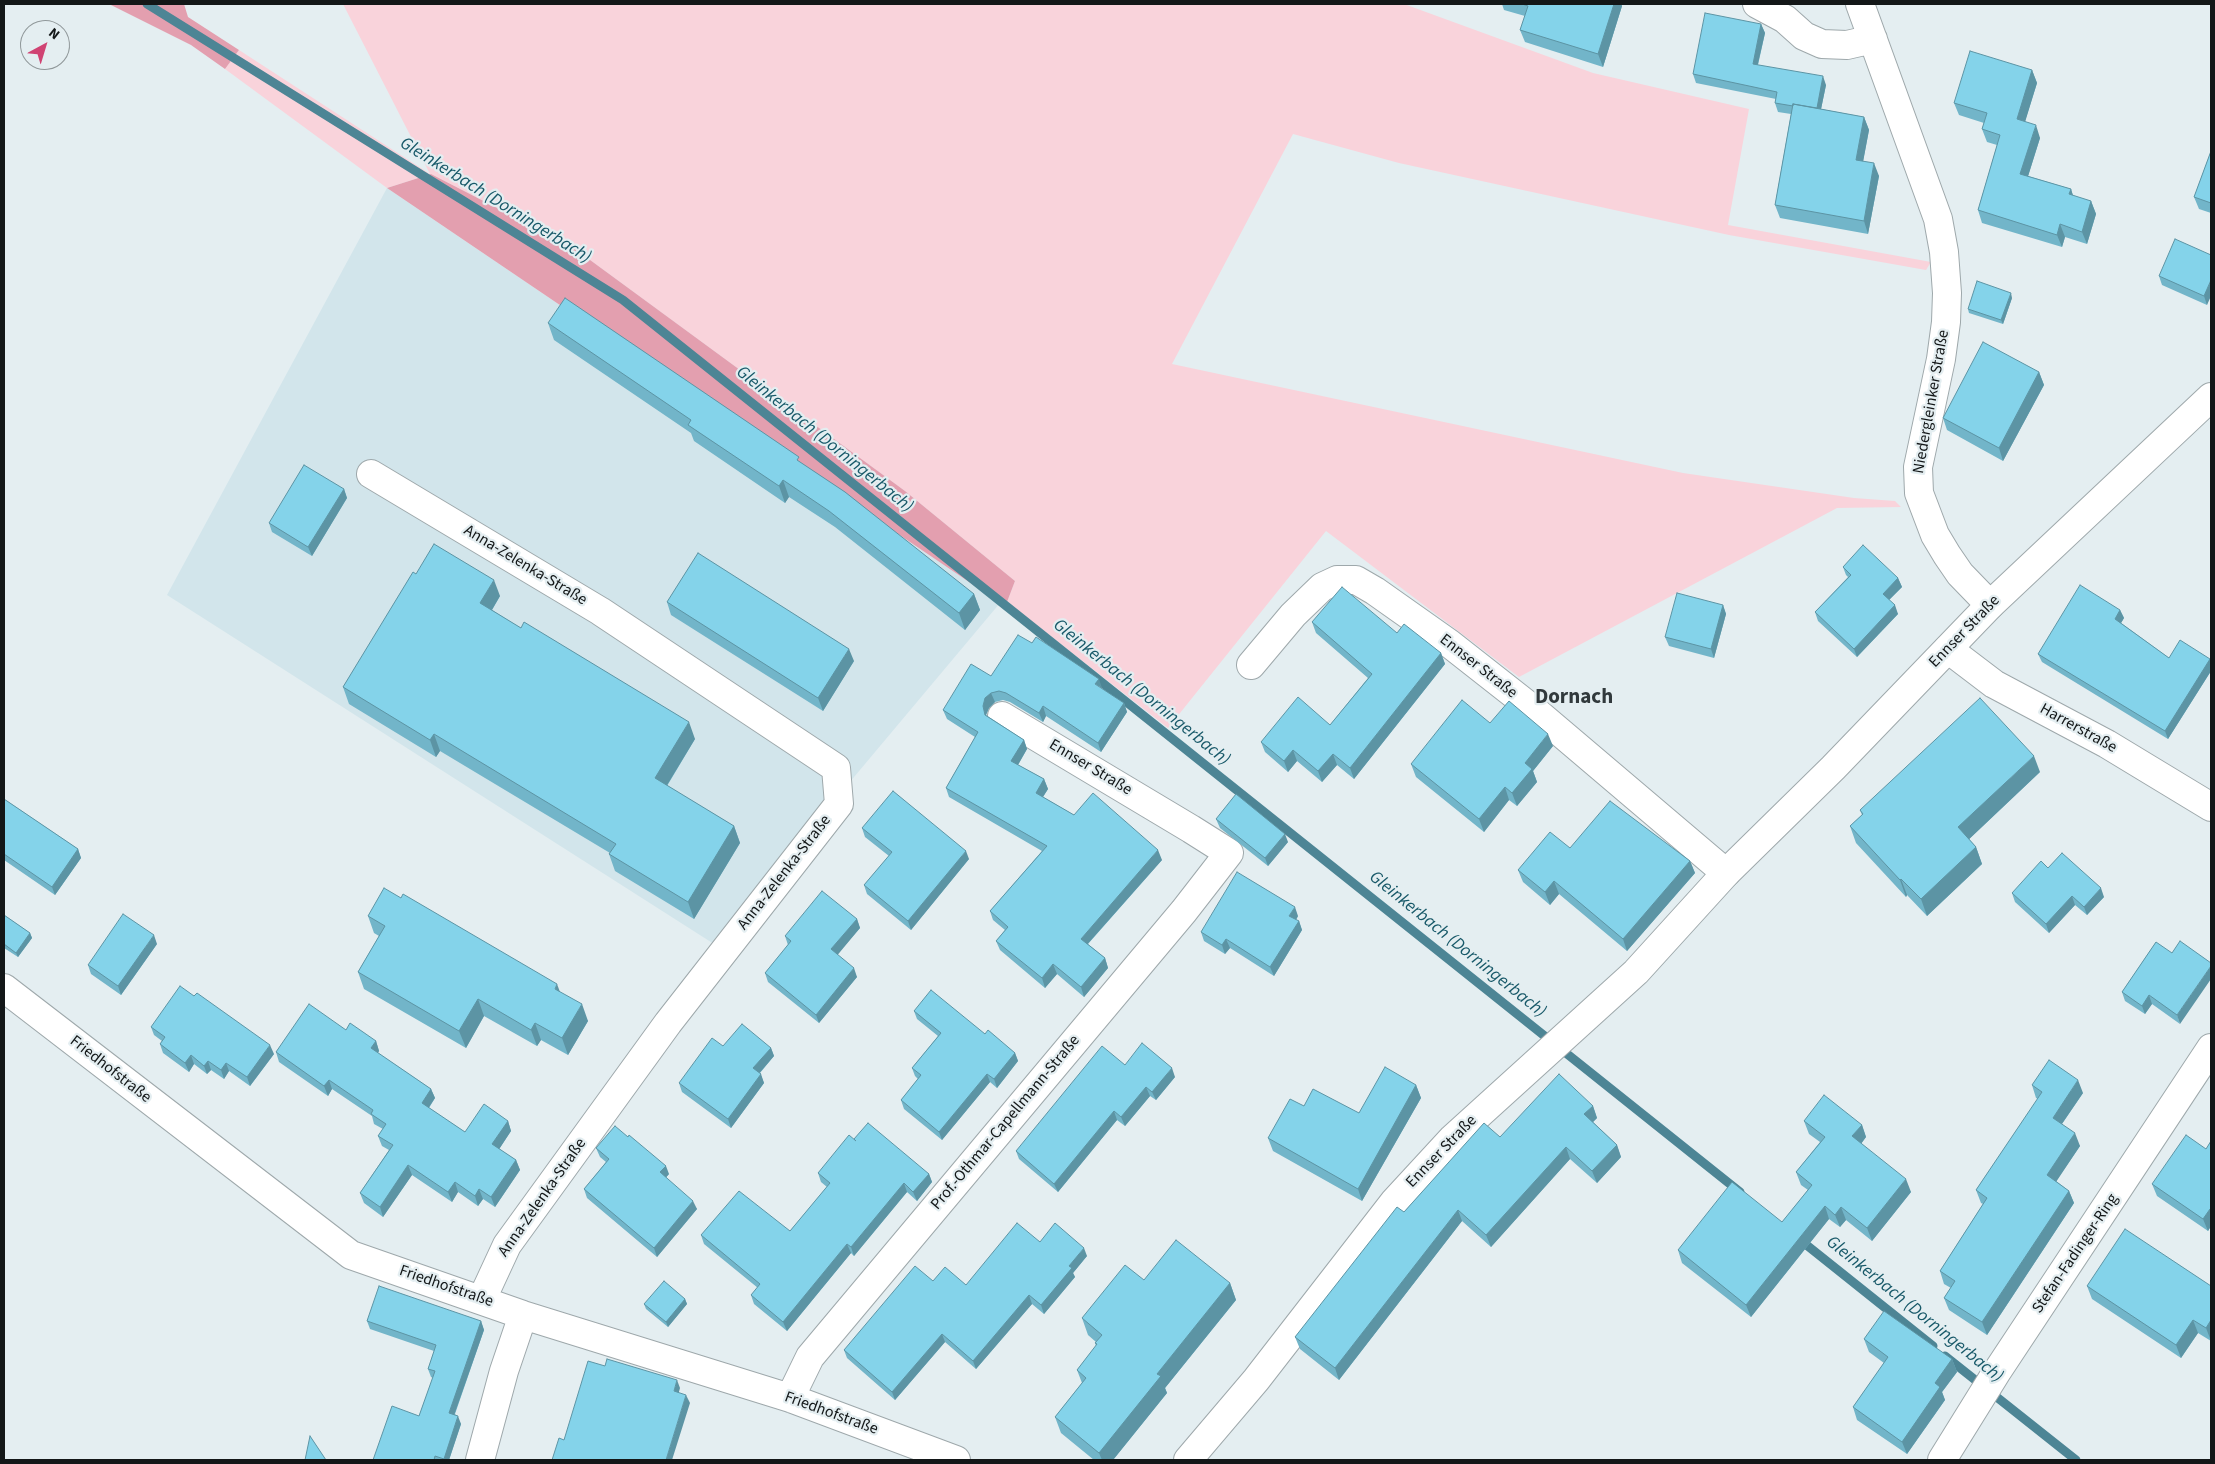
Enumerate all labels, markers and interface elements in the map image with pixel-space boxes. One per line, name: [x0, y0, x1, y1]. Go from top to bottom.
north arrow: [20, 20, 70, 70]
text: N: [44, 23, 64, 45]
water label: Gleinkerbach (Dorningerbach): [395, 133, 595, 269]
street label: Niedergleinker Straße: [1910, 329, 1954, 475]
water label: Gleinkerbach (Dorningerbach): [731, 362, 917, 518]
street label: Anna-Zelenka-Straße: [460, 522, 590, 610]
street label: Ennser Straße: [1926, 592, 2004, 672]
water label: Gleinkerbach (Dorningerbach): [1048, 615, 1234, 771]
street label: Ennser Straße: [1435, 631, 1521, 703]
district label: Dornach: [1535, 685, 1613, 711]
street label: Harrerstraße: [2036, 700, 2120, 758]
street label: Ennser Straße: [1045, 736, 1135, 800]
street label: Anna-Zelenka-Straße: [734, 812, 836, 934]
water label: Gleinkerbach (Dorningerbach): [1364, 867, 1550, 1023]
street label: Friedhofstraße: [65, 1032, 155, 1108]
street label: Prof.-Othmar-Capellmann-Straße: [927, 1032, 1085, 1214]
street label: Ennser Straße: [1403, 1112, 1481, 1192]
street label: Anna-Zelenka-Straße: [495, 1135, 591, 1261]
street label: Stefan-Fadinger-Ring: [2029, 1191, 2123, 1317]
water label: Gleinkerbach (Dorningerbach): [1821, 1232, 2007, 1388]
street label: Friedhofstraße: [397, 1262, 495, 1312]
street label: Friedhofstraße: [782, 1388, 880, 1440]

